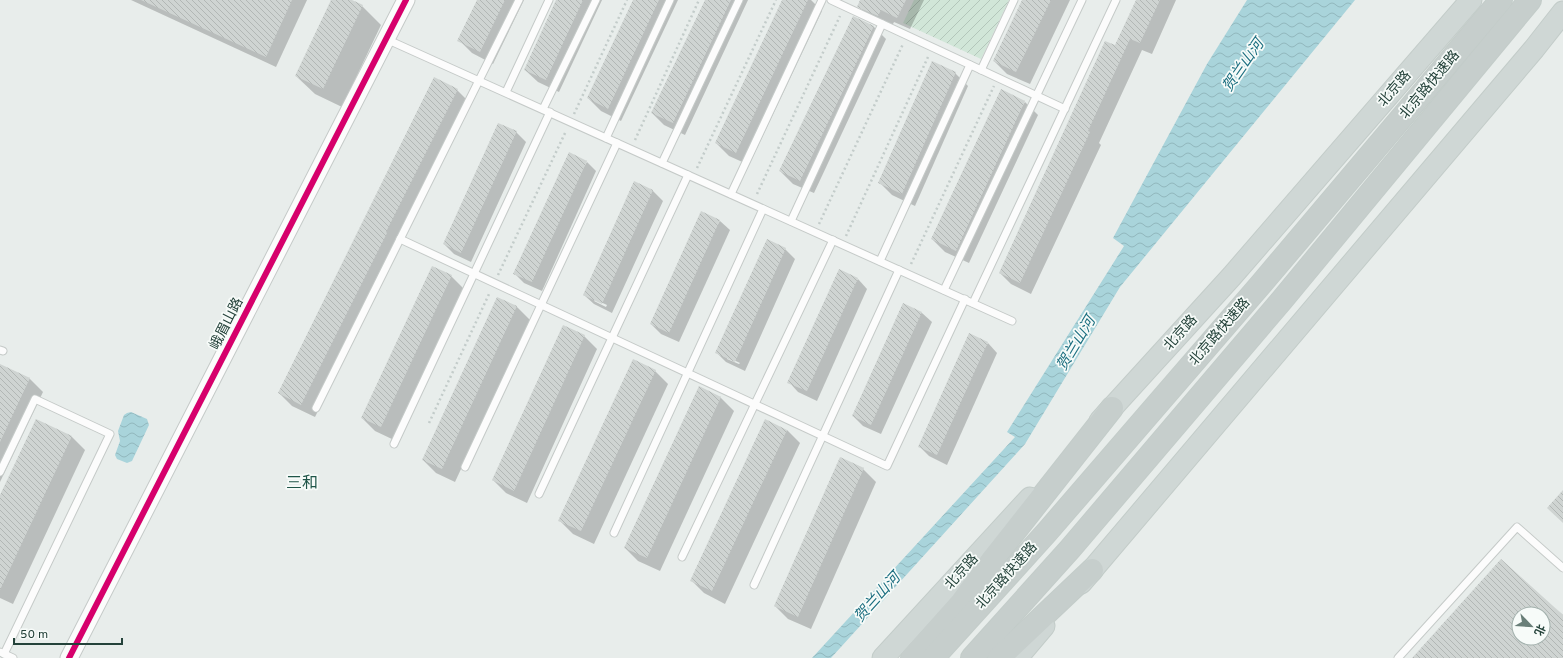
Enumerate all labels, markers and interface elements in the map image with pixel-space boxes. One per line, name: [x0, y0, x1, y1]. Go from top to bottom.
water label: 贺兰山河: [1219, 34, 1271, 96]
street label: 北京路快速路: [1396, 47, 1464, 123]
street label: 北京路: [1374, 67, 1415, 110]
street label: 北京路快速路: [1185, 294, 1254, 369]
street label: 峨眉山路: [207, 295, 247, 353]
water label: 贺兰山河: [1053, 311, 1102, 375]
street label: 北京路: [1160, 311, 1201, 354]
district label: 三和: [286, 474, 318, 494]
street label: 北京路快速路: [972, 538, 1041, 613]
street label: 北京路: [941, 550, 982, 593]
water label: 贺兰山河: [851, 567, 907, 627]
north arrow: [1511, 606, 1551, 646]
scale bar: [14, 620, 122, 646]
text: 北: [1530, 622, 1548, 638]
text: 50 m: [20, 627, 48, 643]

